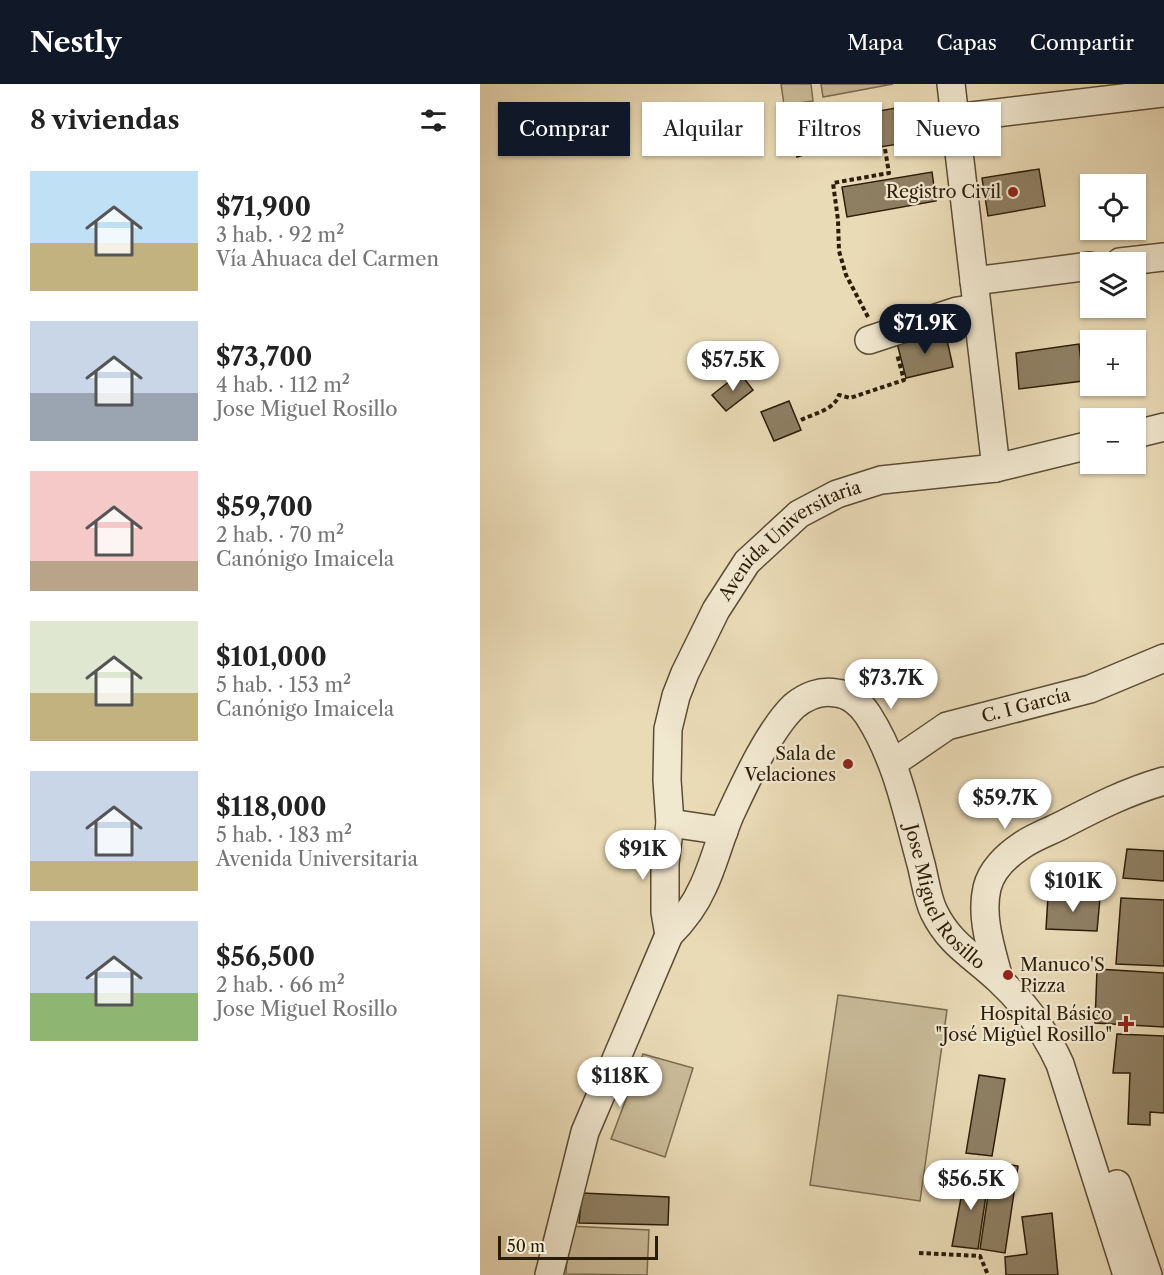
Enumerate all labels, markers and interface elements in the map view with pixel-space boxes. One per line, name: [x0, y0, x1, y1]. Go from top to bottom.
text: Nestly: [30, 25, 121, 59]
text: Mapa: [847, 30, 903, 55]
text: Capas: [936, 30, 997, 55]
text: Compartir: [1030, 30, 1134, 55]
chip: Comprar: [498, 102, 630, 156]
chip: Alquilar: [642, 102, 764, 156]
chip: Filtros: [776, 102, 882, 156]
chip: Nuevo: [894, 102, 1001, 156]
text: 8 viviendas: [30, 104, 180, 136]
icon: filters: [417, 104, 450, 137]
map controls: [1080, 174, 1146, 474]
button: locate: [1080, 174, 1146, 240]
place label: Registro Civil: [886, 181, 1001, 203]
marker: Registro Civil: [1006, 185, 1020, 199]
text: $71,900: [216, 191, 311, 223]
icon: home: [78, 195, 150, 267]
text: 3 hab. · 92 m²: [216, 223, 344, 247]
text: Vía Ahuaca del Carmen: [216, 247, 439, 271]
button: layers: [1080, 252, 1146, 318]
pin: $71.9K: [876, 304, 974, 355]
text: $71.9K: [893, 311, 957, 335]
button: +: [1080, 330, 1146, 396]
text: $73,700: [216, 341, 312, 373]
pin: $57.5K: [684, 341, 782, 392]
icon: home: [78, 345, 150, 417]
text: $57.5K: [701, 348, 765, 372]
text: 4 hab. · 112 m²: [216, 373, 350, 397]
text: Jose Miguel Rosillo: [216, 397, 398, 421]
button: −: [1080, 408, 1146, 474]
street label: Avenida Universitaria: [713, 476, 864, 606]
text: $59,700: [216, 491, 313, 523]
icon: home: [78, 495, 150, 567]
text: 2 hab. · 70 m²: [216, 523, 344, 547]
text: Canónigo Imaicela: [216, 547, 394, 571]
text: $101,000: [216, 641, 327, 673]
icon: home: [78, 645, 150, 717]
pin: $73.7K: [842, 659, 940, 710]
text: $73.7K: [859, 666, 923, 690]
text: 5 hab. · 153 m²: [216, 673, 351, 697]
street label: C. I García: [979, 683, 1073, 728]
text: Canónigo Imaicela: [216, 697, 394, 721]
place label: Sala de Velaciones: [744, 743, 836, 786]
marker: Sala de Velaciones: [841, 757, 855, 771]
pin: $59.7K: [956, 779, 1054, 830]
text: $59.7K: [972, 786, 1038, 810]
text: $118,000: [216, 791, 326, 823]
icon: home: [78, 795, 150, 867]
street label: Jose Miguel Rosillo: [899, 819, 989, 974]
text: 5 hab. · 183 m²: [216, 823, 352, 847]
pin: $91K: [607, 830, 679, 881]
text: $91K: [619, 837, 667, 861]
text: Avenida Universitaria: [216, 847, 418, 871]
pin: $101K: [1031, 862, 1115, 913]
text: $101K: [1044, 869, 1102, 893]
text: $56,500: [216, 941, 315, 973]
icon: home: [78, 945, 150, 1017]
place label: Manuco'S Pizza: [1020, 954, 1105, 997]
marker: Manuco'S Pizza: [1001, 968, 1015, 982]
text: 2 hab. · 66 m²: [216, 973, 345, 997]
text: Jose Miguel Rosillo: [216, 997, 398, 1021]
place label: Hospital Básico "José Miguel Rosillo": [936, 1003, 1112, 1046]
marker: Hospital Básico "José Miguel Rosillo": [1117, 1015, 1135, 1033]
pin: $118K: [578, 1057, 662, 1108]
text: $118K: [591, 1064, 649, 1088]
pin: $56.5K: [922, 1160, 1020, 1211]
text: $56.5K: [938, 1167, 1004, 1191]
scale bar: [498, 1233, 658, 1260]
text: 50 m: [507, 1236, 545, 1256]

